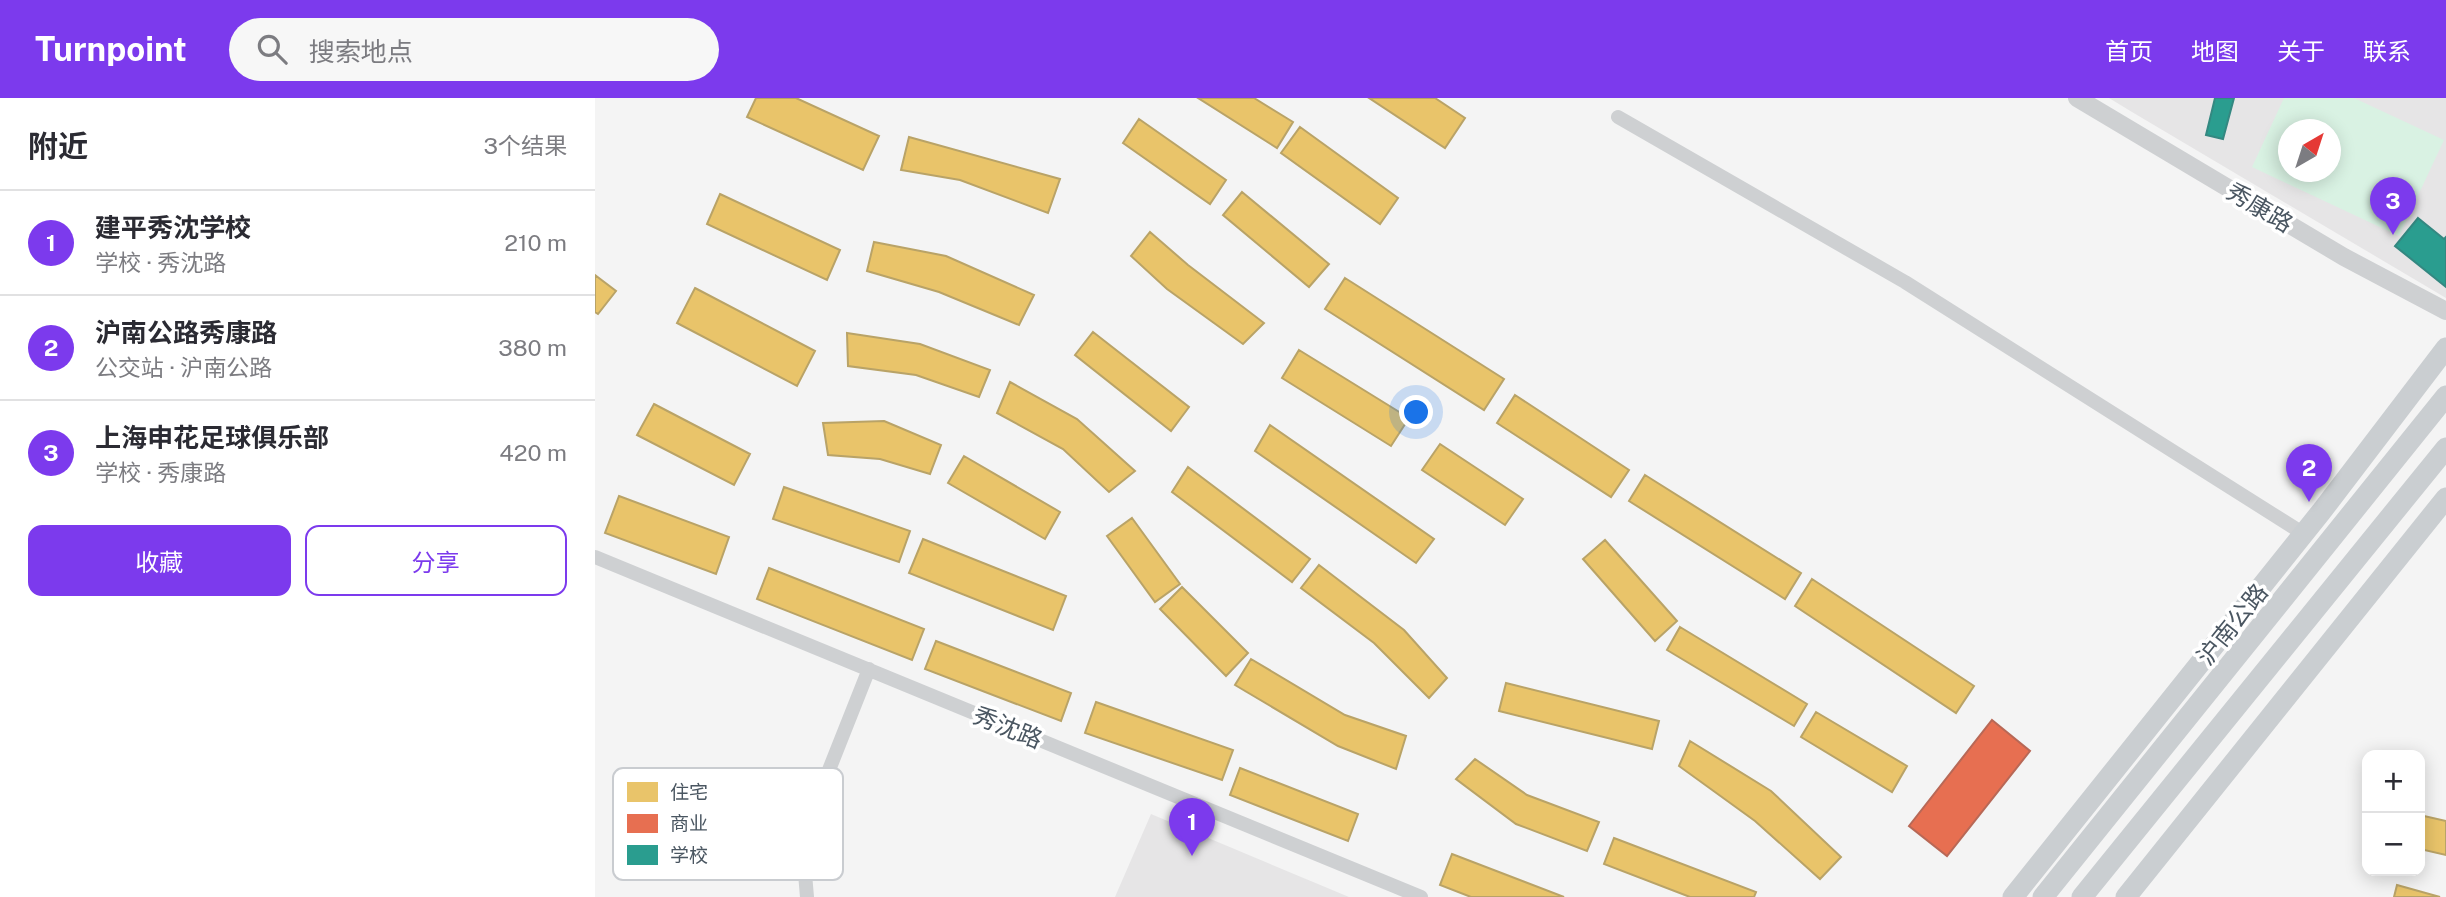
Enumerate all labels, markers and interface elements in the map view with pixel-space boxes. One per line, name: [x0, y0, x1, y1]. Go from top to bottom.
search box: [229, 18, 719, 81]
text: Turnpoint: [35, 30, 187, 68]
icon: search: [253, 30, 291, 68]
text: 搜索地点: [309, 36, 413, 67]
text: 首页: [2105, 37, 2153, 65]
text: 地图: [2191, 37, 2239, 65]
text: 关于: [2277, 37, 2325, 65]
text: 联系: [2363, 37, 2411, 65]
north arrow: [2278, 119, 2341, 182]
text: 附近: [28, 128, 88, 164]
text: 3个结果: [484, 132, 567, 159]
street label: 秀康路: [2222, 176, 2298, 238]
pin: 3: [2370, 177, 2416, 235]
text: 建平秀沈学校: [95, 212, 251, 243]
text: 1: [46, 229, 56, 256]
text: 210 m: [504, 229, 567, 256]
text: 学校 · 秀沈路: [95, 249, 226, 276]
text: 沪南公路秀康路: [95, 317, 277, 348]
text: 2: [44, 334, 58, 361]
text: 380 m: [498, 334, 567, 361]
text: 公交站 · 沪南公路: [95, 354, 272, 381]
your location: [1399, 395, 1433, 429]
text: 上海申花足球俱乐部: [95, 422, 329, 453]
text: 3: [43, 439, 59, 466]
text: 420 m: [499, 439, 567, 466]
pin: 2: [2286, 444, 2332, 502]
text: 学校 · 秀康路: [95, 459, 226, 486]
button: 收藏: [28, 525, 291, 596]
button: 分享: [305, 525, 567, 596]
street label: 沪南公路: [2191, 578, 2273, 670]
street label: 秀沈路: [969, 701, 1047, 753]
map controls: [2362, 750, 2425, 876]
button: +: [2362, 750, 2425, 813]
legend: [613, 768, 843, 880]
text: 住宅: [670, 781, 708, 803]
pin: 1: [1169, 798, 1215, 856]
text: 商业: [670, 812, 708, 834]
button: −: [2362, 813, 2425, 876]
text: 学校: [670, 844, 708, 866]

